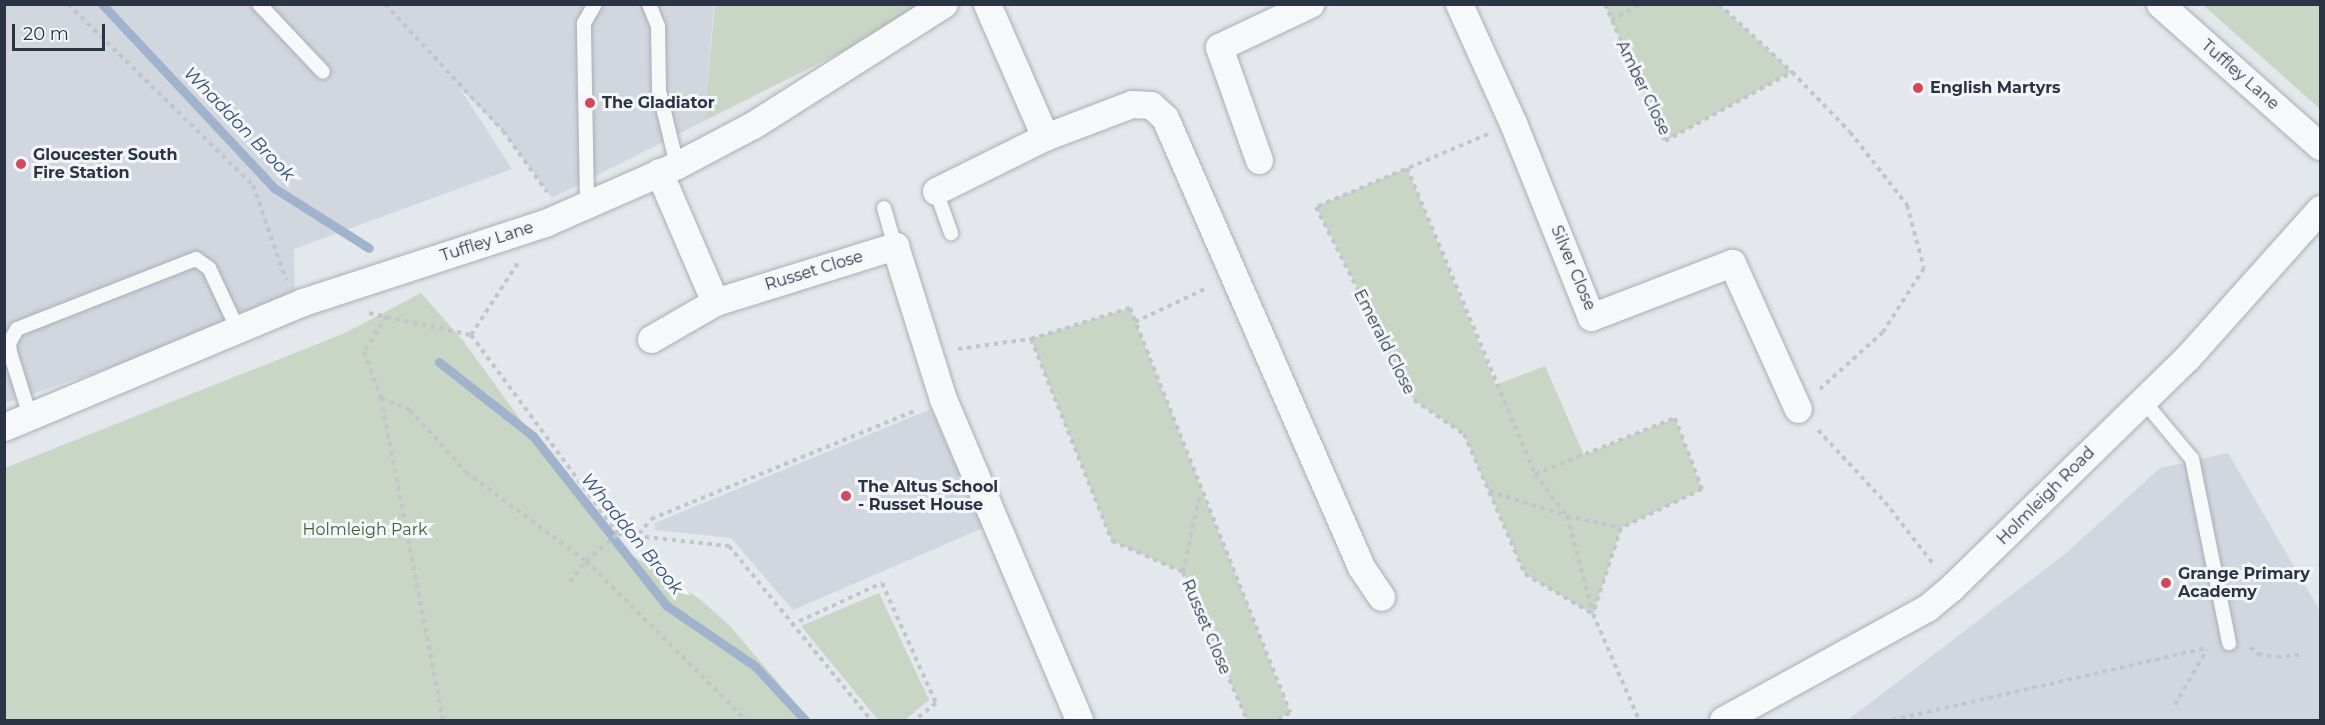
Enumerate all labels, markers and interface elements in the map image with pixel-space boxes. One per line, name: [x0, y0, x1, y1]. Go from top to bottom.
scale bar: [15, 12, 108, 50]
text: 20 m: [23, 23, 69, 45]
street label: Tuffley Lane: [2197, 36, 2283, 114]
street label: Amber Close: [1612, 38, 1674, 138]
water label: Whaddon Brook: [179, 63, 299, 185]
place label: English Martyrs: [1930, 78, 2061, 98]
marker: English Martyrs: [1911, 81, 1925, 95]
place label: The Gladiator: [602, 93, 715, 113]
marker: The Gladiator: [583, 96, 597, 110]
place label: Gloucester South Fire Station: [33, 145, 177, 183]
marker: Gloucester South Fire Station: [14, 157, 28, 171]
street label: Tuffley Lane: [438, 218, 536, 266]
street label: Silver Close: [1547, 223, 1599, 313]
street label: Russet Close: [763, 247, 865, 295]
street label: Emerald Close: [1349, 286, 1419, 398]
street label: Holmleigh Road: [1993, 443, 2099, 549]
water label: Whaddon Brook: [576, 469, 688, 599]
place label: The Altus School - Russet House: [858, 477, 998, 515]
marker: The Altus School - Russet House: [839, 489, 853, 503]
park label: Holmleigh Park: [302, 520, 428, 540]
place label: Grange Primary Academy: [2178, 564, 2310, 602]
marker: Grange Primary Academy: [2159, 576, 2173, 590]
street label: Russet Close: [1177, 577, 1235, 677]

